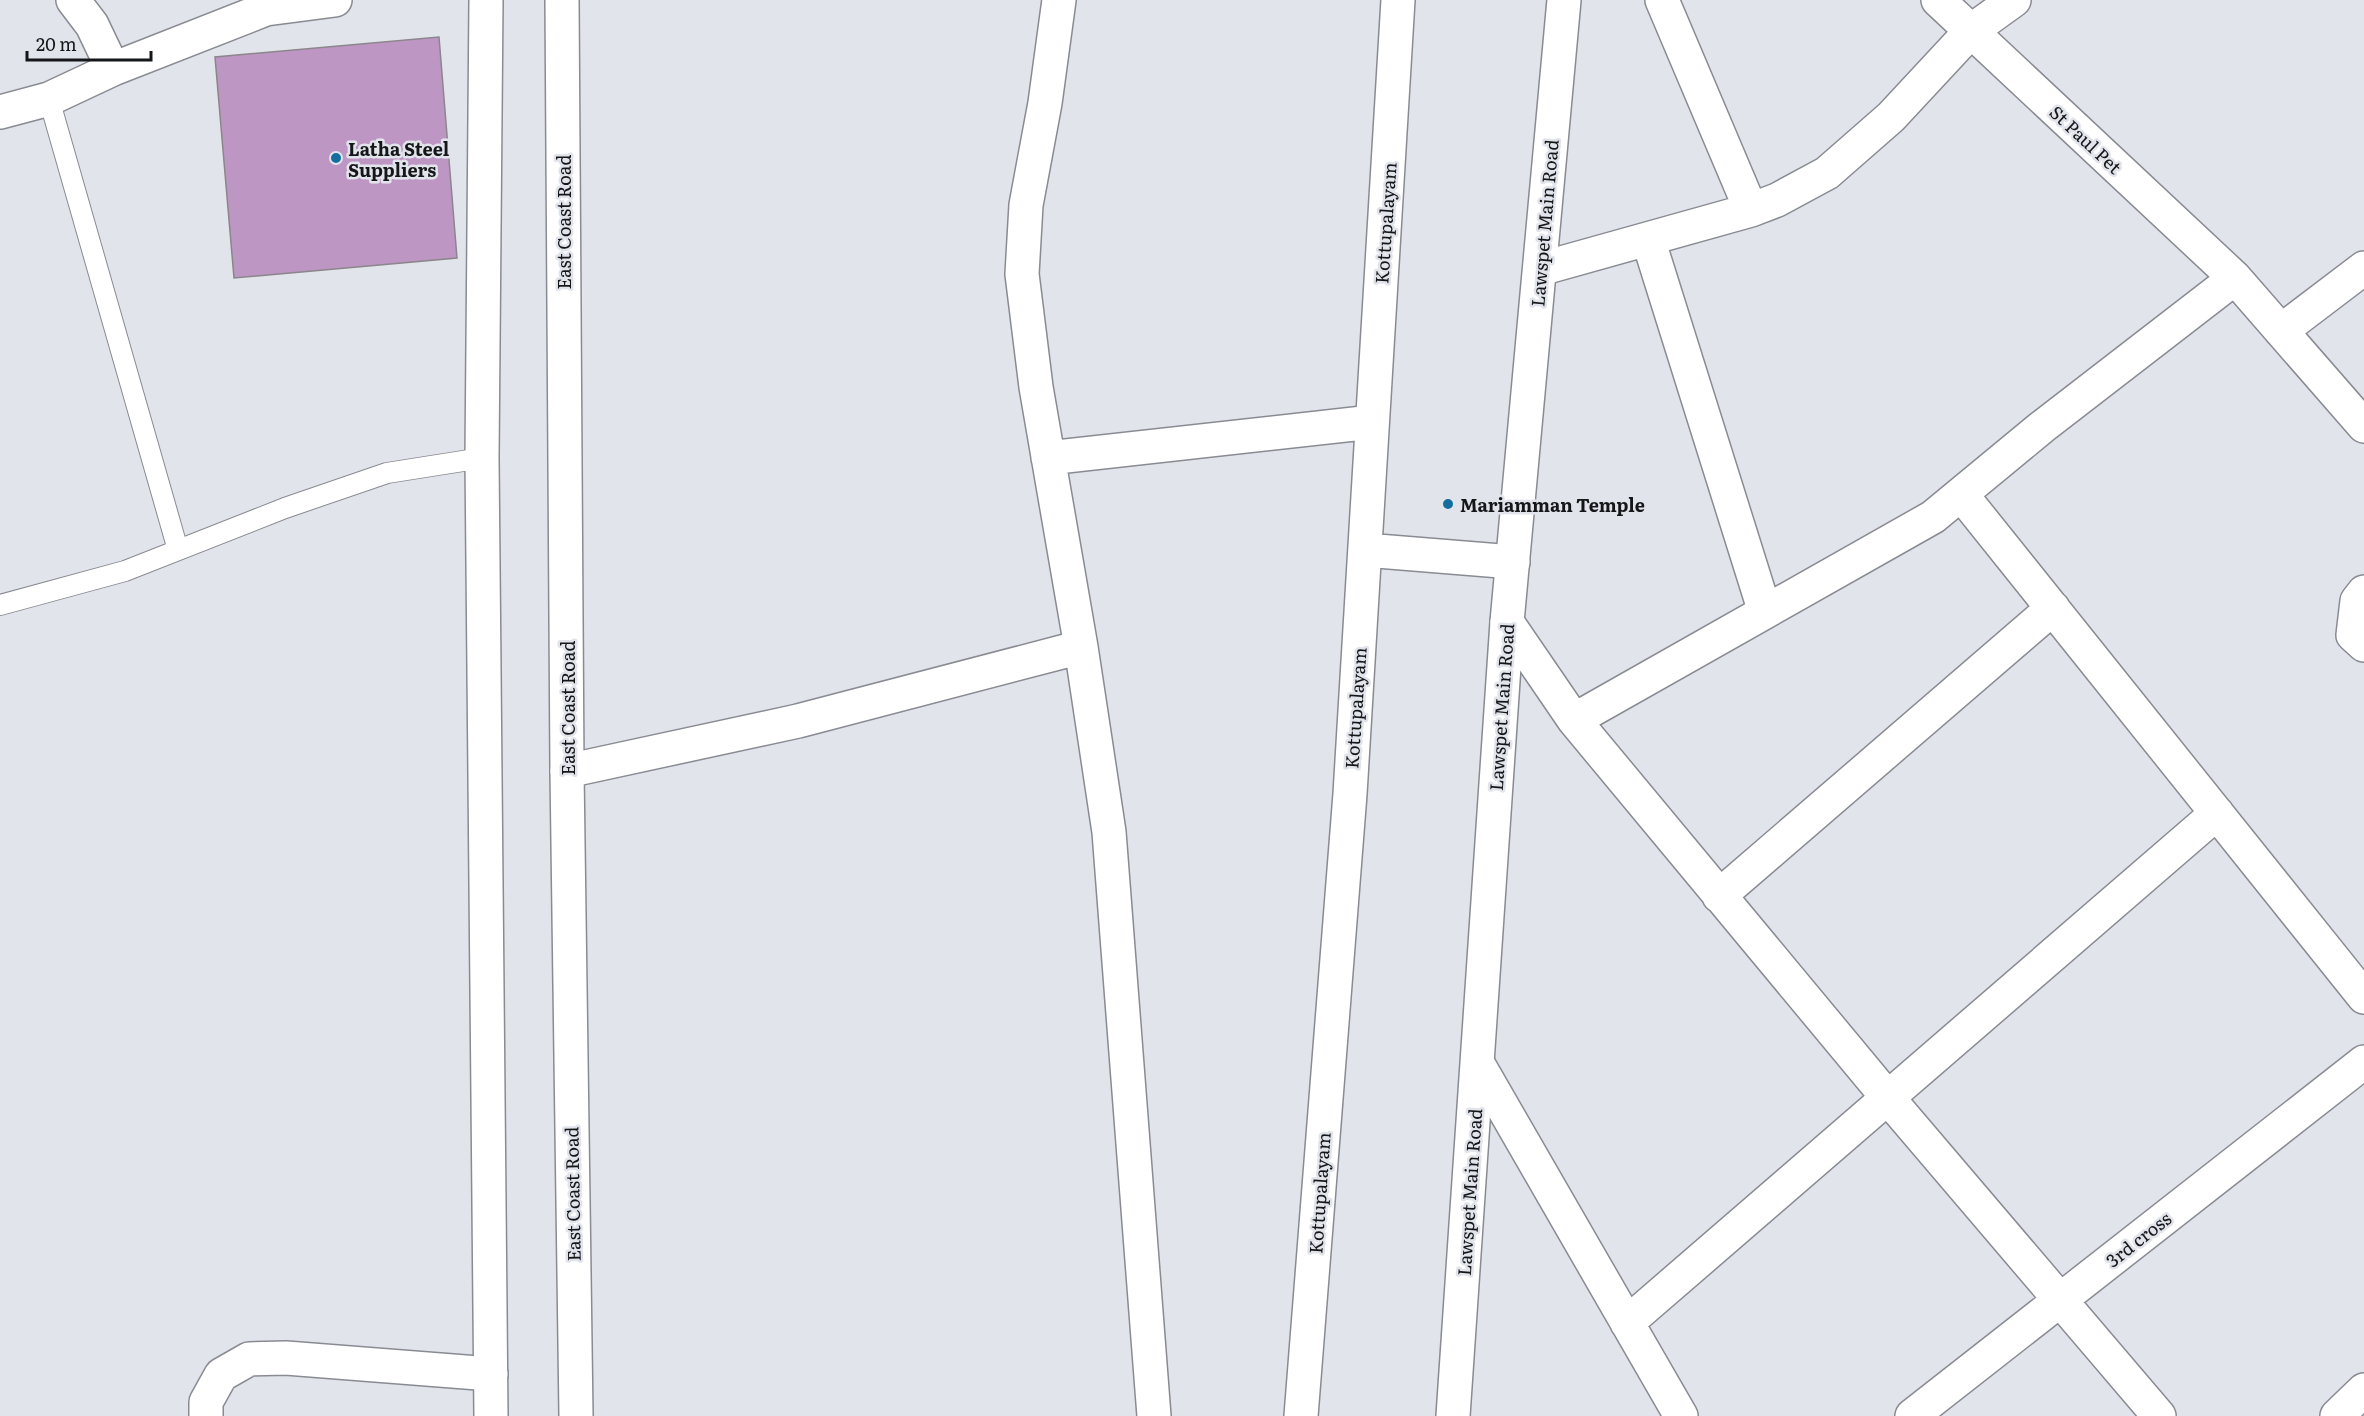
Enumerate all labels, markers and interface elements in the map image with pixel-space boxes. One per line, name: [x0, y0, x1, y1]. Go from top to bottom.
scale bar: [27, 24, 152, 62]
text: 20 m: [36, 30, 77, 57]
street label: St Paul Pet: [2044, 99, 2129, 180]
place label: Latha Steel Suppliers: [348, 135, 450, 183]
street label: Lawspet Main Road: [1523, 138, 1565, 308]
marker: Latha Steel Suppliers: [329, 151, 343, 165]
street label: East Coast Road: [550, 155, 577, 289]
street label: Kottupalayam: [1367, 161, 1403, 285]
place label: Mariamman Temple: [1460, 491, 1645, 518]
marker: Mariamman Temple: [1441, 497, 1455, 511]
street label: Lawspet Main Road: [1482, 622, 1520, 792]
street label: East Coast Road: [554, 641, 581, 775]
street label: Kottupalayam: [1337, 646, 1373, 770]
street label: Lawspet Main Road: [1450, 1107, 1488, 1277]
street label: East Coast Road: [557, 1126, 587, 1262]
street label: Kottupalayam: [1301, 1131, 1337, 1255]
street label: 3rd cross: [2100, 1205, 2176, 1273]

